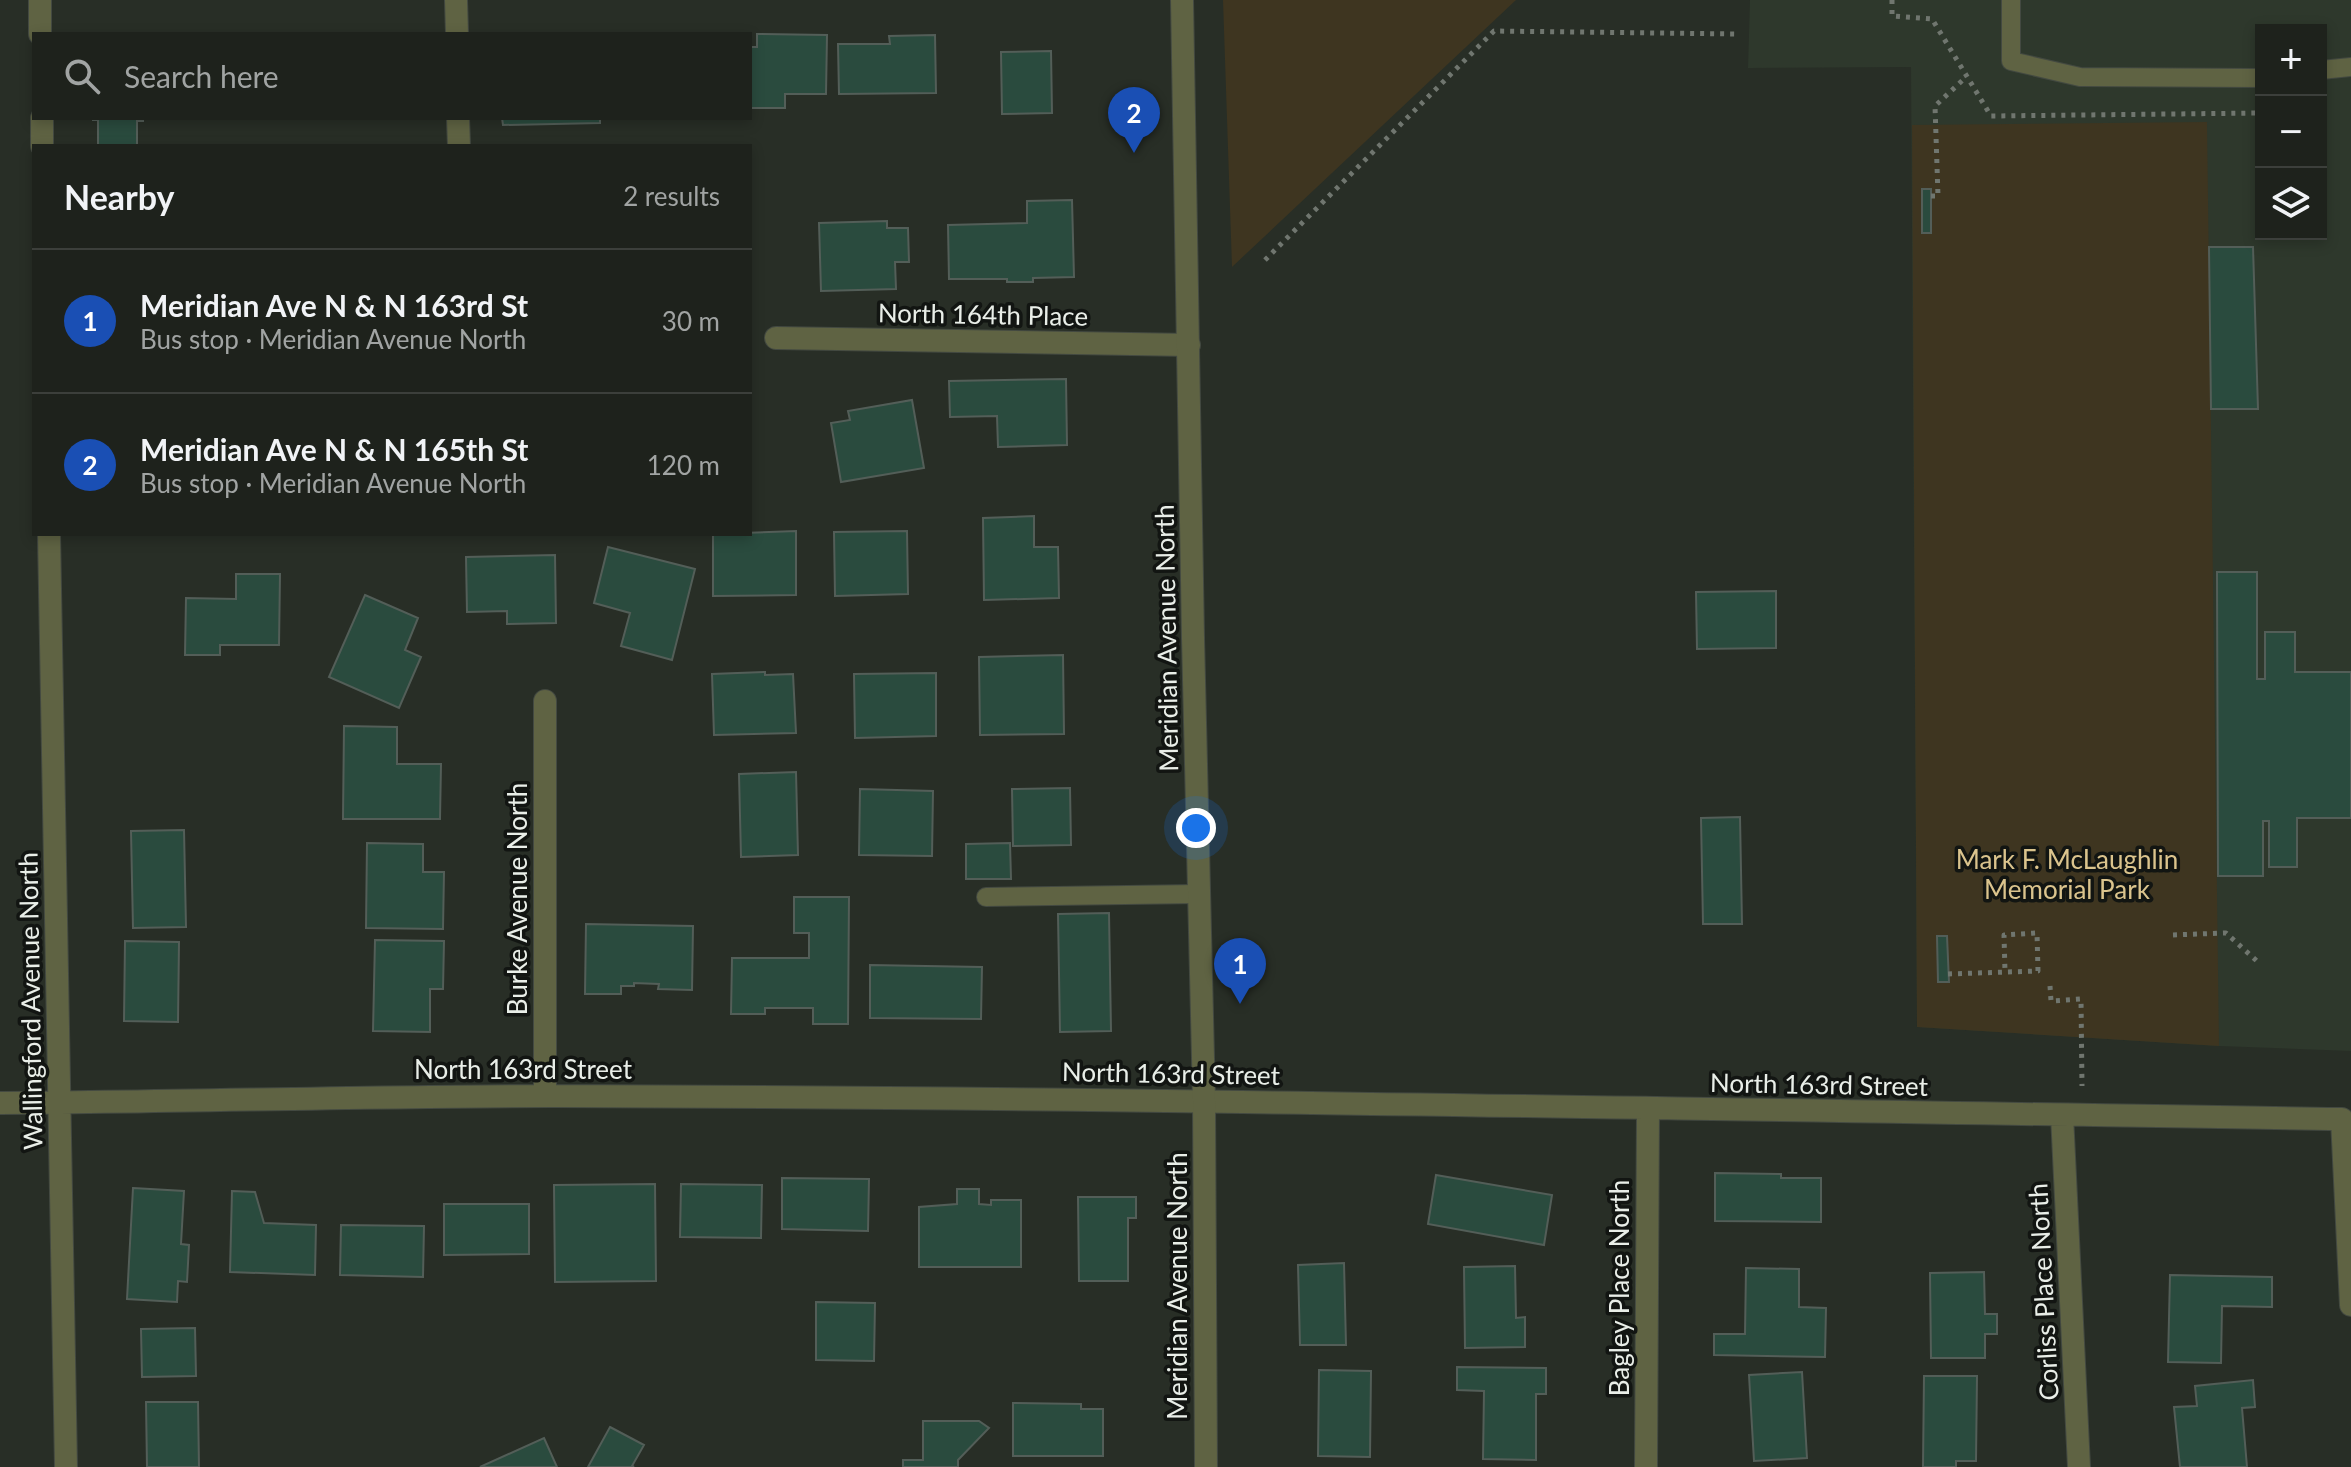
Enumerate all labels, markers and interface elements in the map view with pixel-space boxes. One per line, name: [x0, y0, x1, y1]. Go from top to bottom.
map controls: [2255, 24, 2327, 240]
button: +: [2255, 24, 2327, 96]
search box: [32, 32, 752, 120]
icon: search: [60, 54, 104, 98]
text: Search here: [124, 58, 279, 94]
pin: 2: [1108, 87, 1160, 153]
button: −: [2255, 96, 2327, 168]
button: layers: [2255, 168, 2327, 240]
text: Nearby: [64, 176, 175, 217]
text: 2 results: [623, 180, 720, 212]
text: Meridian Ave N & N 163rd St: [140, 287, 528, 323]
street label: North 164th Place: [878, 296, 1088, 332]
text: 1: [82, 305, 98, 337]
text: 30 m: [662, 305, 720, 337]
text: Bus stop · Meridian Avenue North: [140, 323, 526, 355]
text: Meridian Ave N & N 165th St: [140, 431, 528, 467]
text: 2: [82, 449, 98, 481]
text: 120 m: [647, 449, 720, 481]
text: Bus stop · Meridian Avenue North: [140, 467, 526, 499]
street label: Meridian Avenue North: [1148, 504, 1184, 772]
street label: Burke Avenue North: [501, 783, 533, 1015]
your location: [1176, 808, 1216, 848]
park label: Mark F. McLaughlin Memorial Park: [1956, 843, 2178, 905]
street label: Wallingford Avenue North: [11, 852, 49, 1150]
pin: 1: [1214, 938, 1266, 1004]
street label: North 163rd Street: [414, 1053, 633, 1085]
street label: North 163rd Street: [1062, 1055, 1281, 1091]
street label: North 163rd Street: [1710, 1066, 1929, 1102]
street label: Meridian Avenue North: [1161, 1152, 1193, 1420]
street label: Bagley Place North: [1603, 1180, 1635, 1396]
street label: Corliss Place North: [2021, 1183, 2065, 1401]

